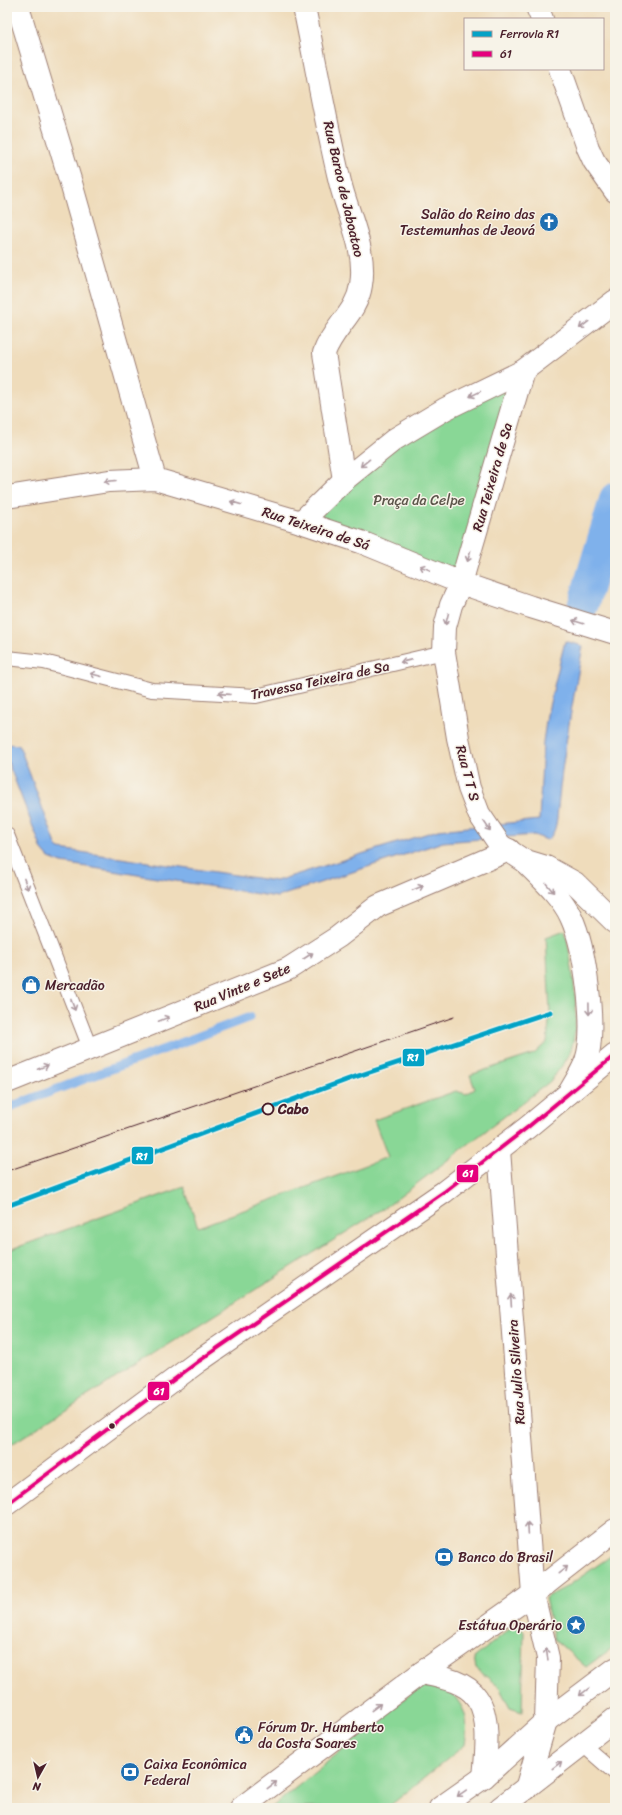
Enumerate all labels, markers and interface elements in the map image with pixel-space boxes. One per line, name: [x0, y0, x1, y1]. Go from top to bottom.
legend: [464, 18, 604, 70]
text: Ferrovia R1: [500, 23, 559, 45]
text: 61: [500, 43, 512, 65]
street label: Rua Barao de Jaboatao: [316, 118, 371, 260]
place label: Salão do Reino das Testemunhas de Jeová: [400, 202, 536, 243]
church icon: Salão do Reino das Testemunhas de Jeová: [538, 211, 560, 233]
one-way arrow: [578, 321, 589, 329]
one-way arrow: [469, 391, 481, 398]
street label: Rua Teixeira de Sa: [465, 420, 520, 534]
one-way arrow: [360, 459, 371, 468]
one-way arrow: [104, 478, 117, 485]
park label: Praça da Celpe: [373, 488, 465, 513]
one-way arrow: [230, 499, 243, 506]
street label: Rua Teixeira de Sá: [259, 499, 373, 558]
one-way arrow: [465, 549, 472, 562]
one-way arrow: [420, 564, 432, 571]
one-way arrow: [443, 612, 450, 625]
one-way arrow: [571, 618, 584, 625]
street label: Travessa Teixeira de Sa: [248, 654, 392, 707]
one-way arrow: [400, 658, 413, 666]
one-way arrow: [90, 671, 103, 678]
one-way arrow: [218, 691, 231, 698]
street label: Rua T T S: [448, 742, 487, 804]
one-way arrow: [484, 820, 492, 832]
one-way arrow: [23, 878, 31, 890]
one-way arrow: [546, 883, 555, 893]
one-way arrow: [412, 884, 424, 892]
one-way arrow: [302, 952, 313, 960]
street label: Rua Vinte e Sete: [190, 956, 295, 1019]
place label: Mercadão: [45, 973, 105, 998]
shop icon: Mercadão: [20, 974, 42, 996]
one-way arrow: [70, 999, 78, 1011]
one-way arrow: [585, 1002, 593, 1015]
one-way arrow: [157, 1014, 169, 1022]
line badge: R1: [402, 1048, 425, 1067]
text: R1: [406, 1048, 419, 1067]
one-way arrow: [37, 1063, 49, 1071]
place label: Cabo: [277, 1097, 309, 1122]
marker: Cabo: [261, 1102, 275, 1116]
line badge: R1: [131, 1146, 154, 1165]
text: R1: [135, 1147, 148, 1166]
line badge: 61: [456, 1164, 479, 1183]
text: 61: [462, 1164, 474, 1183]
one-way arrow: [507, 1294, 514, 1307]
street label: Rua Julio Silveira: [500, 1319, 533, 1425]
line badge: 61: [147, 1381, 170, 1401]
text: 61: [153, 1382, 165, 1401]
unlabelled marker: [107, 1421, 117, 1431]
one-way arrow: [525, 1522, 532, 1535]
place label: Banco do Brasil: [458, 1545, 554, 1570]
bank icon: Banco do Brasil: [433, 1546, 455, 1568]
one-way arrow: [558, 1566, 569, 1575]
place label: Estátua Operário: [458, 1613, 562, 1638]
place icon: Estátua Operário: [565, 1614, 587, 1636]
one-way arrow: [543, 1648, 551, 1661]
one-way arrow: [578, 1688, 589, 1696]
one-way arrow: [371, 1703, 382, 1711]
place label: Fórum Dr. Humberto da Costa Soares: [258, 1715, 384, 1756]
public building icon: Fórum Dr. Humberto da Costa Soares: [233, 1724, 255, 1746]
place label: Caixa Econômica Federal: [144, 1752, 247, 1793]
north arrow: [18, 1757, 58, 1797]
bank icon: Caixa Econômica Federal: [119, 1761, 141, 1783]
one-way arrow: [551, 1761, 562, 1769]
text: N: [31, 1776, 43, 1796]
one-way arrow: [266, 1780, 277, 1789]
one-way arrow: [457, 1789, 468, 1797]

